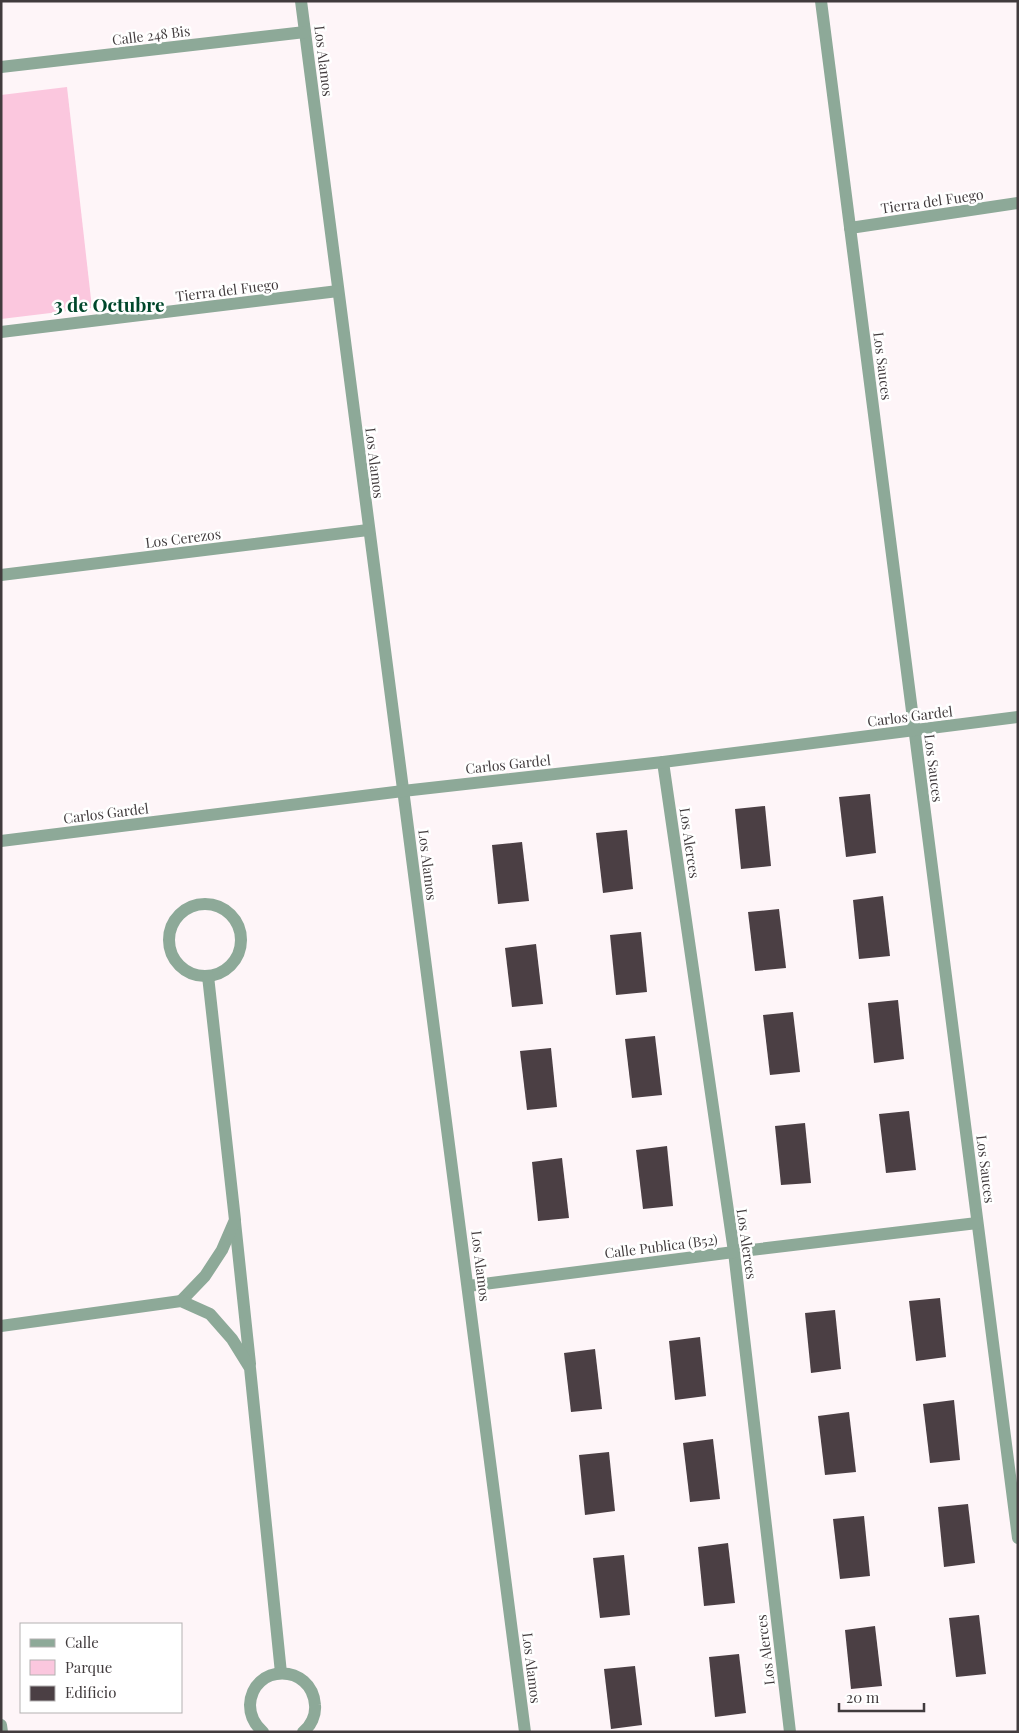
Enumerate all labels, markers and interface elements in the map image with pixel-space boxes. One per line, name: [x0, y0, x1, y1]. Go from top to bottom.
street label: Calle 248 Bis: [111, 21, 191, 49]
street label: Los Alamos: [310, 24, 338, 98]
street label: Tierra del Fuego: [879, 184, 985, 218]
street label: Tierra del Fuego: [175, 274, 280, 306]
district label: 3 de Octubre: [54, 291, 164, 317]
street label: Los Sauces: [869, 331, 897, 401]
street label: Los Alamos: [361, 426, 389, 500]
street label: Los Cerezos: [144, 524, 222, 552]
street label: Carlos Gardel: [866, 701, 954, 731]
street label: Los Sauces: [920, 733, 948, 803]
street label: Carlos Gardel: [464, 750, 552, 778]
street label: Carlos Gardel: [62, 798, 150, 828]
street label: Los Alerces: [676, 807, 704, 879]
street label: Los Alamos: [414, 828, 442, 902]
street label: Los Sauces: [972, 1134, 1000, 1204]
street label: Los Alerces: [733, 1208, 761, 1280]
street label: Los Alamos: [467, 1229, 495, 1303]
street label: Calle Publica (B52): [603, 1230, 719, 1262]
street label: Los Alerces: [751, 1614, 779, 1686]
legend: [20, 1623, 182, 1713]
street label: Los Alamos: [518, 1631, 546, 1705]
text: Calle: [65, 1632, 99, 1652]
text: Parque: [65, 1657, 112, 1677]
scale bar: [839, 1680, 924, 1712]
text: Edificio: [65, 1682, 116, 1702]
text: 20 m: [846, 1687, 880, 1707]

